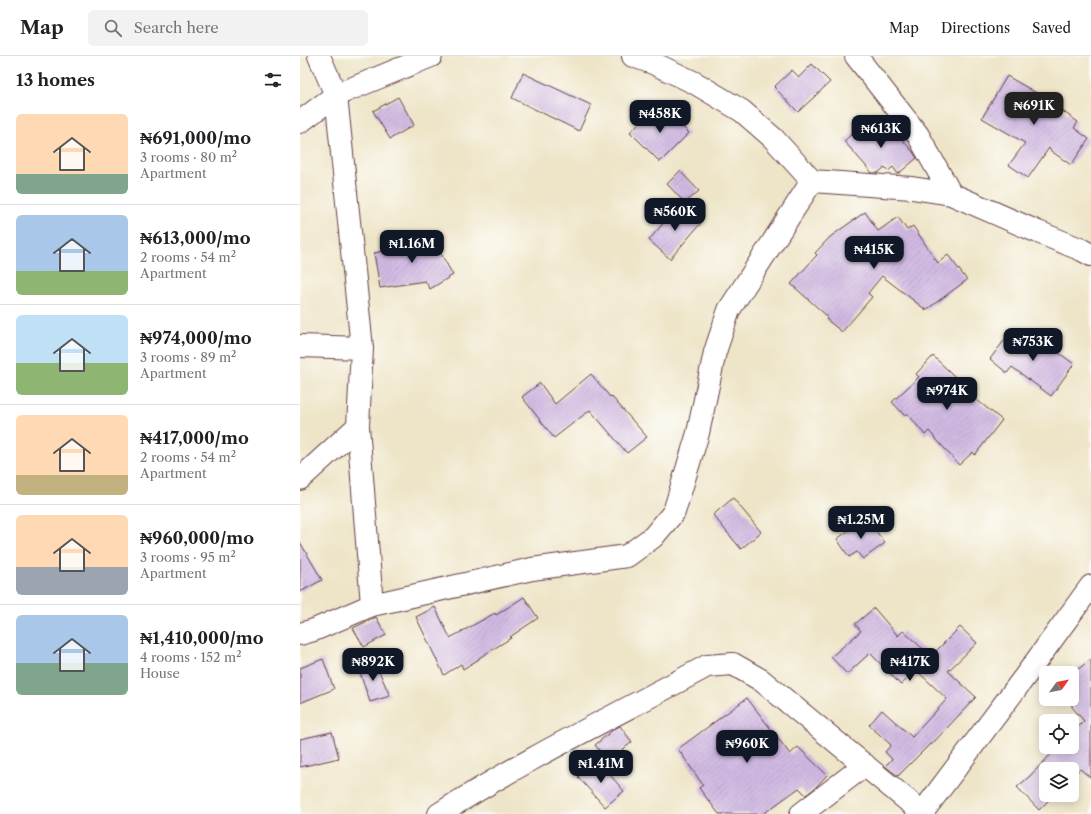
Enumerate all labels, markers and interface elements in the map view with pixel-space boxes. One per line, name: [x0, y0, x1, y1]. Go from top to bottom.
search box: [88, 10, 368, 46]
text: Map: [20, 16, 64, 39]
icon: search: [102, 17, 124, 39]
text: Search here: [134, 18, 219, 37]
text: Map: [889, 19, 919, 37]
text: Directions: [941, 19, 1010, 37]
text: Saved: [1032, 19, 1071, 37]
icon: filters: [262, 69, 284, 91]
text: 13 homes: [16, 70, 95, 90]
pin: ₦691K: [1006, 92, 1062, 126]
text: ₦691K: [1013, 97, 1055, 113]
pin: ₦458K: [632, 100, 688, 134]
text: ₦458K: [639, 105, 681, 121]
pin: ₦613K: [853, 115, 909, 149]
text: ₦613K: [861, 120, 901, 136]
text: ₦691,000/mo: [140, 128, 251, 148]
icon: home: [48, 130, 96, 178]
text: 3 rooms · 80 m²: [140, 149, 237, 165]
text: Apartment: [140, 165, 207, 181]
pin: ₦560K: [647, 198, 703, 232]
text: ₦560K: [654, 203, 697, 219]
text: ₦613,000/mo: [140, 228, 250, 248]
pin: ₦1.16M: [379, 230, 445, 264]
icon: home: [48, 231, 96, 279]
text: ₦1.16M: [389, 235, 435, 251]
pin: ₦415K: [846, 236, 902, 270]
text: ₦415K: [854, 241, 894, 257]
text: 2 rooms · 54 m²: [140, 249, 236, 265]
text: Apartment: [140, 265, 207, 281]
text: ₦974,000/mo: [140, 328, 252, 348]
pin: ₦753K: [1005, 328, 1061, 362]
icon: home: [48, 331, 96, 379]
text: ₦753K: [1013, 333, 1053, 349]
text: 3 rooms · 89 m²: [140, 349, 236, 365]
text: Apartment: [140, 365, 207, 381]
pin: ₦974K: [919, 377, 975, 411]
text: ₦974K: [926, 382, 968, 398]
text: ₦417,000/mo: [140, 428, 249, 448]
icon: home: [48, 431, 96, 479]
text: 2 rooms · 54 m²: [140, 449, 236, 465]
text: Apartment: [140, 465, 207, 481]
pin: ₦1.25M: [828, 506, 894, 540]
text: ₦1.25M: [837, 511, 885, 527]
text: ₦960,000/mo: [140, 528, 254, 548]
icon: home: [48, 531, 96, 579]
text: 3 rooms · 95 m²: [140, 549, 236, 565]
text: Apartment: [140, 565, 207, 581]
text: ₦1,410,000/mo: [140, 628, 264, 648]
icon: home: [48, 631, 96, 679]
pin: ₦892K: [345, 648, 401, 682]
pin: ₦417K: [882, 648, 938, 682]
text: 4 rooms · 152 m²: [140, 649, 241, 665]
text: ₦892K: [351, 653, 395, 669]
text: ₦417K: [890, 653, 930, 669]
text: House: [140, 665, 180, 681]
north arrow: [1039, 666, 1079, 706]
map controls: [1039, 666, 1079, 802]
button: locate: [1039, 714, 1079, 754]
pin: ₦960K: [719, 730, 775, 764]
text: ₦960K: [725, 735, 769, 751]
pin: ₦1.41M: [568, 750, 634, 784]
text: ₦1.41M: [578, 755, 624, 771]
button: layers: [1039, 762, 1079, 802]

